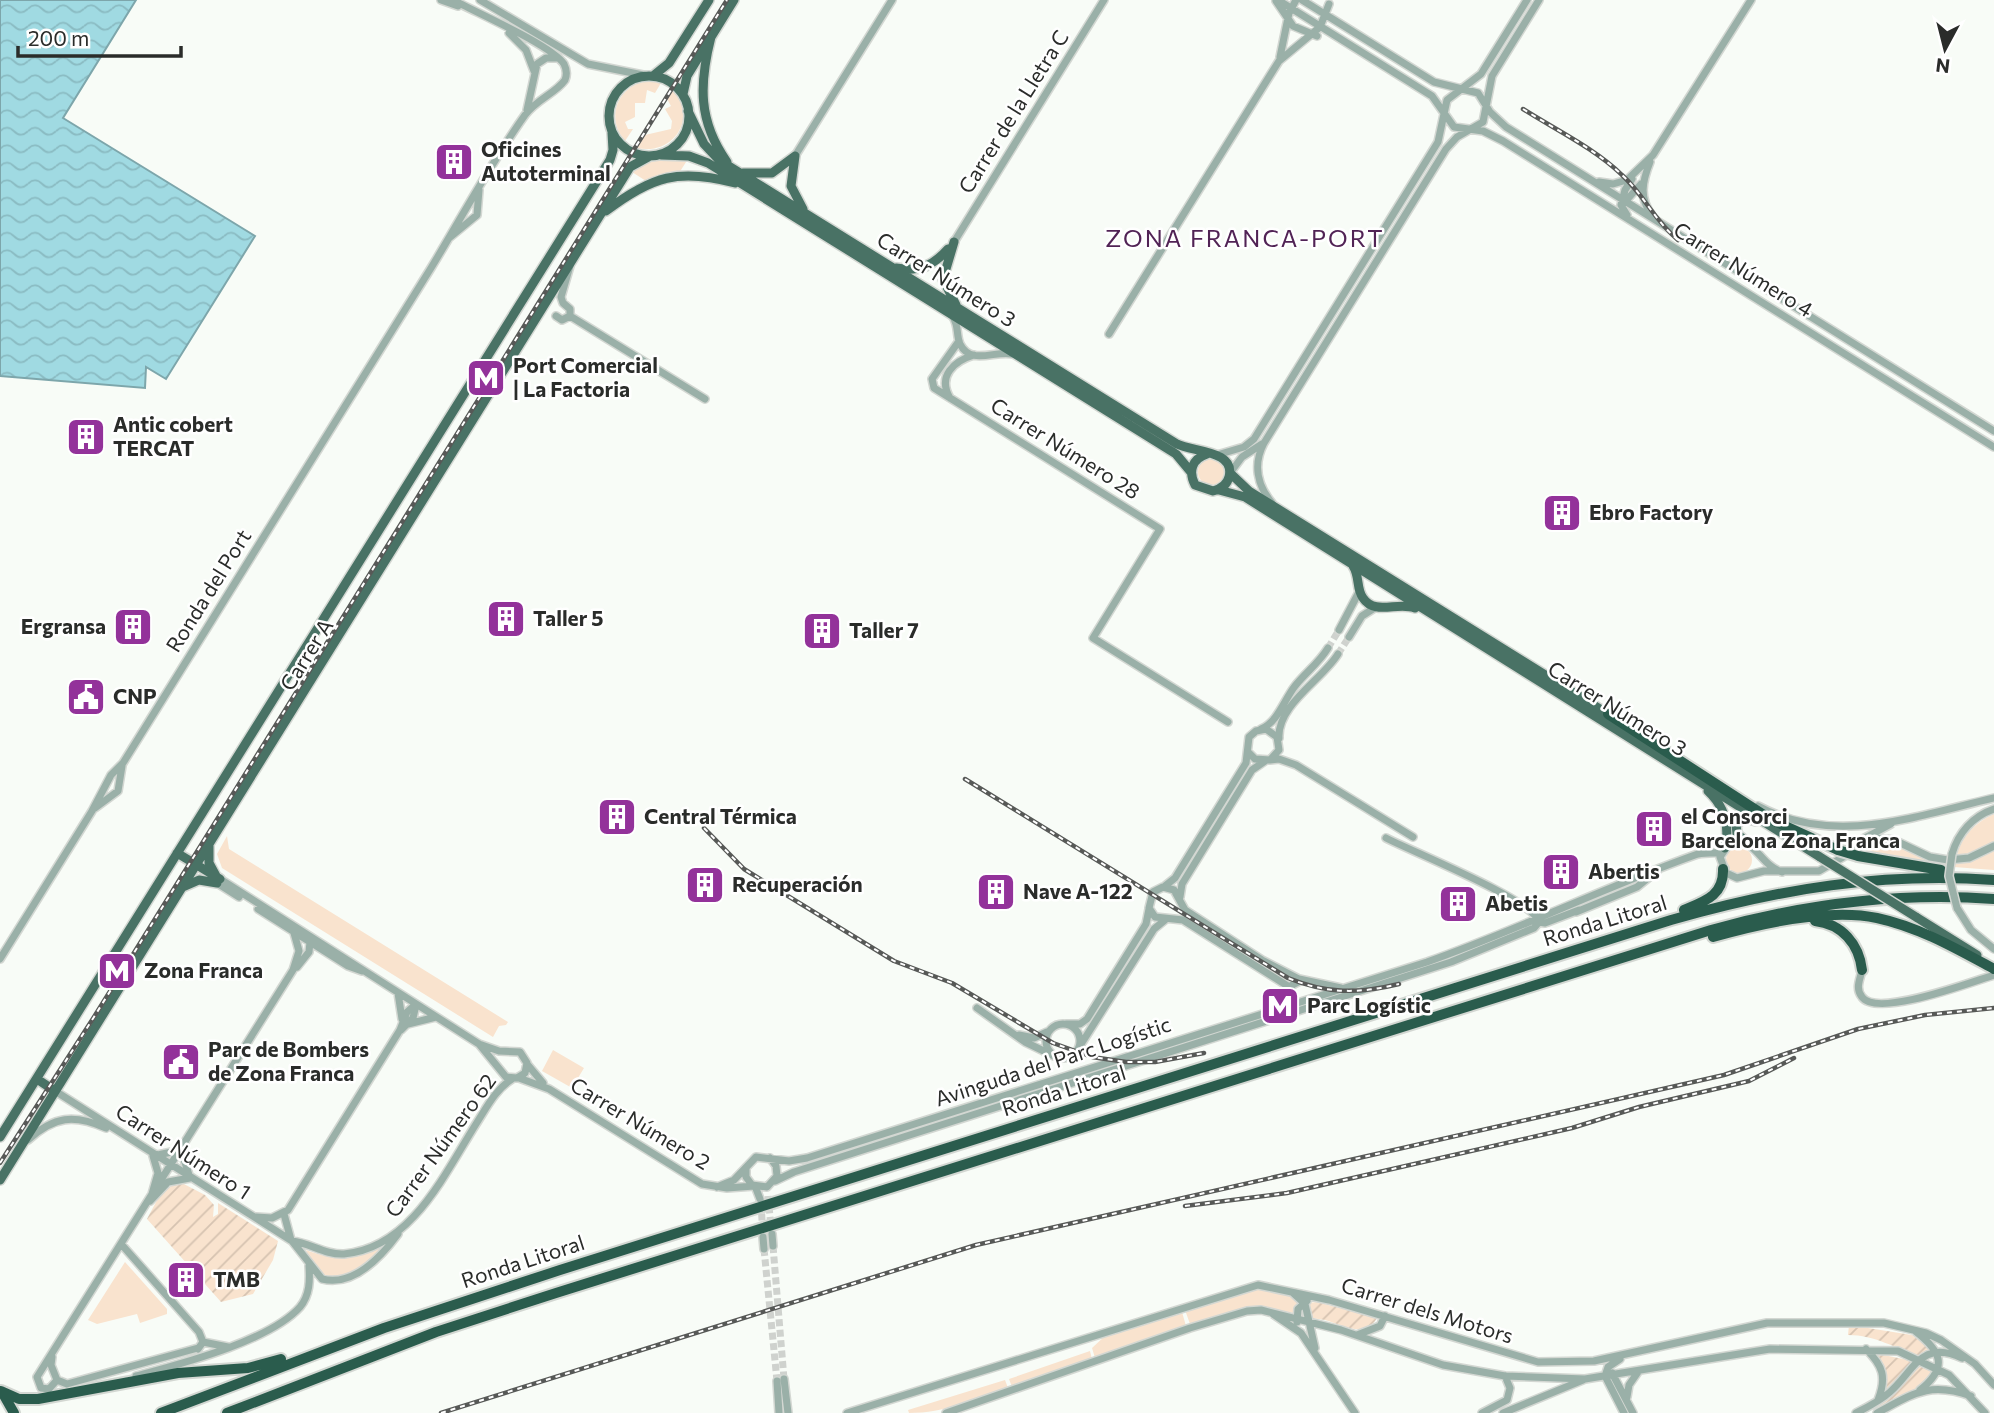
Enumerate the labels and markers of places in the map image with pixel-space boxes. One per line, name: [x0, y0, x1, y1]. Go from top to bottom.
place label: Oficines Autoterminal: [481, 136, 611, 185]
building icon: Oficines Autoterminal: [433, 141, 475, 183]
place label: Port Comercial | La Factoria: [513, 352, 658, 401]
metro station icon: Port Comercial | La Factoria: [465, 357, 507, 399]
place label: Antic cobert TERCAT: [113, 411, 233, 460]
building icon: Antic cobert TERCAT: [65, 416, 107, 458]
building icon: Ebro Factory: [1541, 492, 1583, 534]
place label: Ebro Factory: [1589, 499, 1714, 524]
building icon: Taller 5: [485, 598, 527, 640]
place label: Taller 5: [533, 605, 604, 630]
building icon: Ergransa: [112, 606, 154, 648]
building icon: Taller 7: [801, 610, 843, 652]
place label: Ergransa: [21, 613, 106, 638]
place label: Taller 7: [849, 617, 919, 642]
public building icon: CNP: [65, 676, 107, 718]
place label: CNP: [113, 683, 157, 708]
building icon: Central Térmica: [596, 796, 638, 838]
place label: Central Térmica: [644, 803, 797, 828]
place label: el Consorci Barcelona Zona Franca: [1681, 803, 1900, 852]
building icon: el Consorci Barcelona Zona Franca: [1633, 808, 1675, 850]
building icon: Abertis: [1540, 851, 1582, 893]
place label: Abertis: [1588, 858, 1660, 883]
building icon: Recuperación: [684, 864, 726, 906]
place label: Recuperación: [732, 871, 863, 896]
building icon: Nave A-122: [975, 871, 1017, 913]
place label: Nave A-122: [1023, 878, 1133, 903]
building icon: Abetis: [1437, 883, 1479, 925]
place label: Abetis: [1485, 890, 1548, 915]
metro station icon: Zona Franca: [96, 950, 138, 992]
place label: Zona Franca: [144, 957, 263, 982]
metro station icon: Parc Logístic: [1259, 985, 1301, 1027]
place label: Parc Logístic: [1307, 992, 1431, 1017]
place label: Parc de Bombers de Zona Franca: [208, 1036, 369, 1085]
public building icon: Parc de Bombers de Zona Franca: [160, 1041, 202, 1083]
building icon: TMB: [165, 1259, 207, 1301]
place label: TMB: [213, 1266, 260, 1291]

